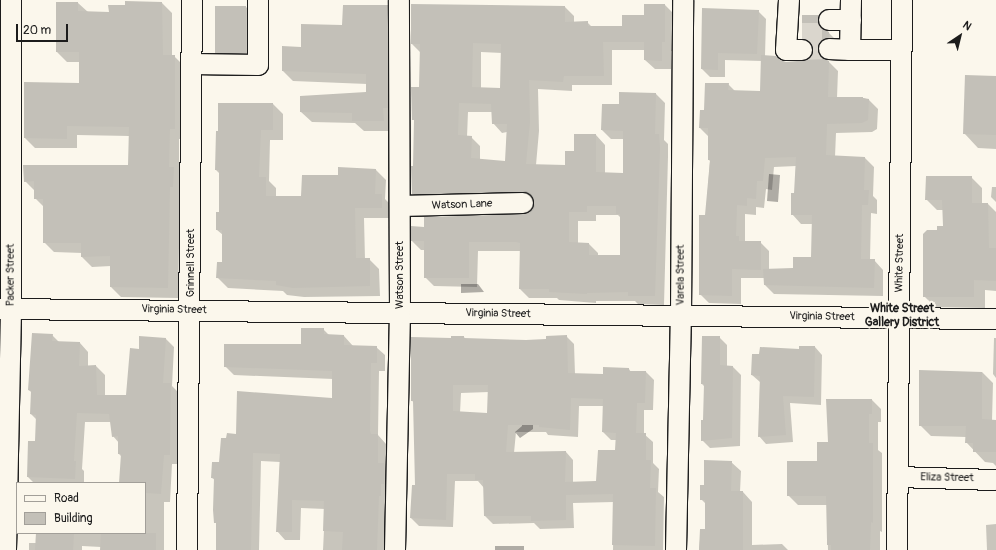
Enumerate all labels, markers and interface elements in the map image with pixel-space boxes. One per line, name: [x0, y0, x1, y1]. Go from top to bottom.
scale bar: [18, 16, 70, 42]
north arrow: [940, 16, 980, 56]
text: N: [960, 18, 974, 33]
text: 20 m: [23, 23, 51, 38]
street label: Watson Lane: [431, 197, 493, 213]
street label: Grinnell Street: [184, 229, 198, 297]
street label: White Street: [893, 234, 907, 292]
street label: Watson Street: [393, 241, 407, 309]
street label: Packer Street: [4, 244, 18, 306]
street label: Varela Street: [674, 245, 688, 305]
district label: White Street Gallery District: [865, 302, 939, 330]
street label: Virginia Street: [141, 303, 207, 317]
street label: Virginia Street: [465, 307, 531, 321]
street label: Virginia Street: [789, 310, 855, 324]
street label: Eliza Street: [920, 471, 974, 485]
legend: [16, 482, 146, 534]
text: Road: [54, 491, 79, 506]
text: Building: [54, 511, 93, 526]

